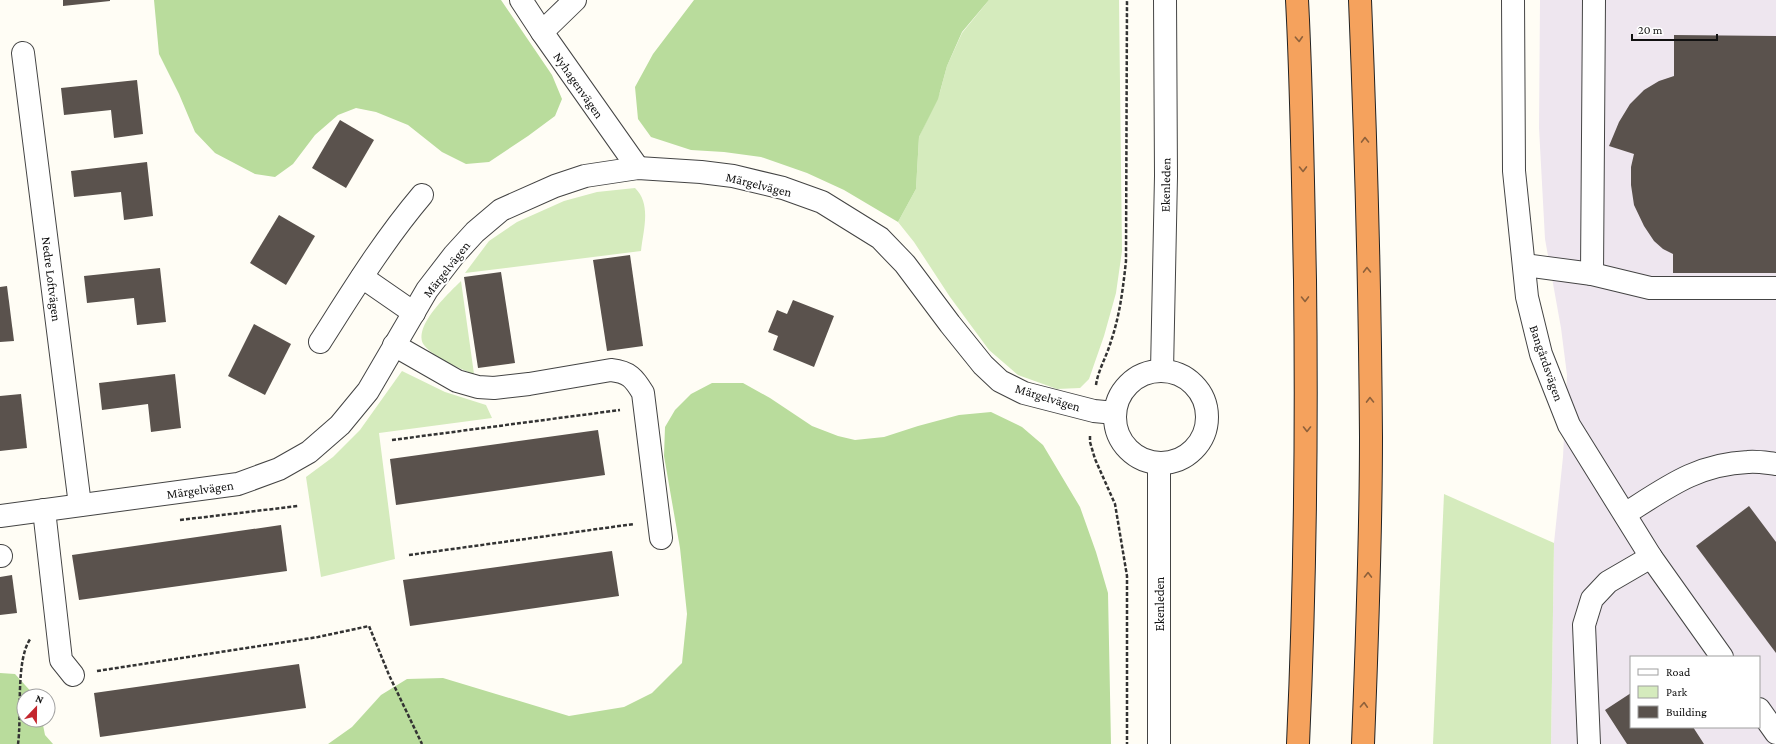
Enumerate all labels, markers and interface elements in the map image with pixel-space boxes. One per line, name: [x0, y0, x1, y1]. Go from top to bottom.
scale bar: [1632, 16, 1717, 42]
text: 20 m: [1638, 23, 1663, 37]
one-way arrow: [1295, 36, 1303, 42]
street label: Nyhagenvägen: [550, 49, 607, 121]
one-way arrow: [1361, 137, 1369, 143]
street label: Ekenleden: [1158, 158, 1173, 212]
one-way arrow: [1299, 166, 1307, 172]
street label: Märgelvägen: [724, 169, 793, 200]
street label: Nedre Loftvägen: [39, 236, 64, 322]
street label: Märgelvägen: [420, 238, 473, 300]
one-way arrow: [1363, 267, 1372, 273]
one-way arrow: [1301, 296, 1309, 302]
street label: Bangårdsvägen: [1527, 323, 1567, 403]
street label: Märgelvägen: [1013, 380, 1082, 415]
one-way arrow: [1366, 397, 1374, 403]
one-way arrow: [1303, 426, 1311, 432]
street label: Märgelvägen: [166, 477, 234, 502]
one-way arrow: [1364, 572, 1372, 578]
street label: Ekenleden: [1152, 577, 1167, 631]
legend: [1630, 656, 1760, 728]
text: Road: [1666, 665, 1691, 679]
text: Park: [1666, 685, 1688, 699]
north arrow: [16, 688, 56, 728]
text: N: [34, 692, 46, 706]
one-way arrow: [1360, 702, 1369, 708]
text: Building: [1666, 705, 1707, 719]

